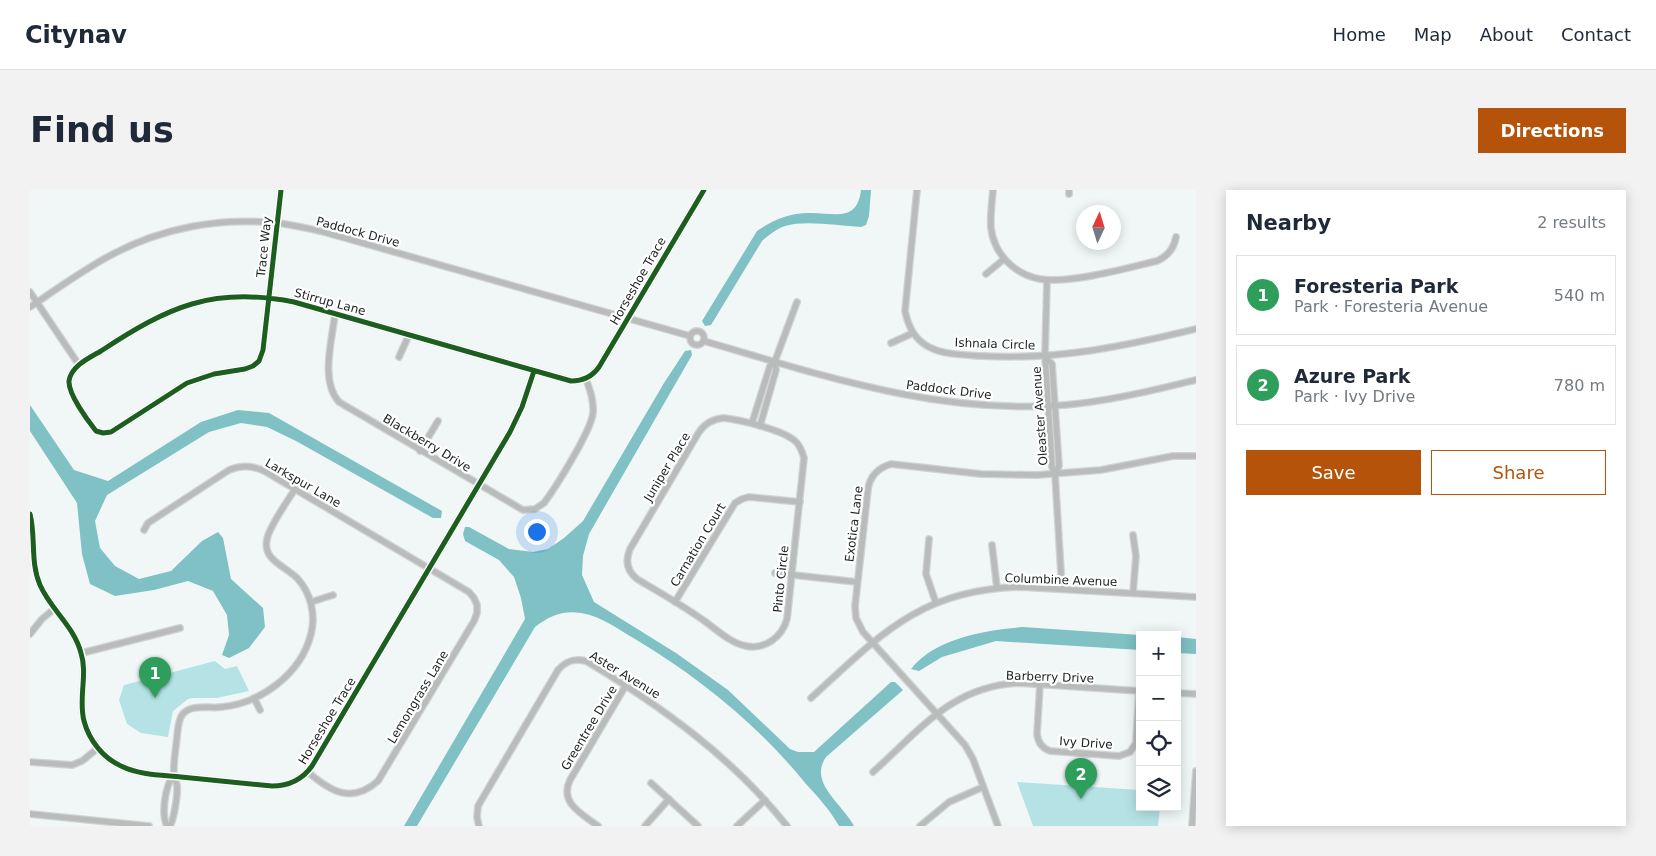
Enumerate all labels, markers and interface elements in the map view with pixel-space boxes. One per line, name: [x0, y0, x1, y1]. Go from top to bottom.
text: Citynav: [25, 21, 127, 49]
text: Home: [1333, 24, 1386, 45]
text: Map: [1414, 24, 1452, 45]
text: About: [1480, 24, 1533, 45]
text: Contact: [1561, 24, 1631, 45]
button: Directions: [1478, 108, 1626, 153]
text: Find us: [30, 110, 174, 150]
north arrow: [1076, 205, 1121, 250]
text: Nearby: [1246, 211, 1331, 235]
text: 2 results: [1537, 213, 1606, 232]
street label: Paddock Drive: [315, 214, 401, 250]
street label: Trace Way: [254, 216, 274, 279]
street label: Horseshoe Trace: [607, 235, 669, 327]
text: Foresteria Park: [1294, 275, 1458, 297]
street label: Stirrup Lane: [293, 286, 367, 318]
text: 1: [1257, 286, 1269, 305]
text: 540 m: [1554, 286, 1605, 305]
text: Park · Foresteria Avenue: [1294, 297, 1488, 316]
street label: Ishnala Circle: [954, 336, 1036, 352]
text: Azure Park: [1294, 365, 1410, 387]
street label: Oleaster Avenue: [1030, 366, 1050, 466]
text: 2: [1257, 376, 1269, 395]
text: 780 m: [1554, 376, 1605, 395]
street label: Paddock Drive: [905, 378, 993, 402]
text: Park · Ivy Drive: [1294, 387, 1415, 406]
street label: Blackberry Drive: [381, 411, 473, 475]
street label: Juniper Place: [640, 430, 693, 505]
button: Save: [1246, 450, 1421, 495]
button: Share: [1431, 450, 1606, 495]
street label: Larkspur Lane: [263, 456, 343, 510]
street label: Exotica Lane: [842, 485, 866, 563]
street label: Carnation Court: [667, 500, 729, 589]
your location: [524, 519, 550, 545]
street label: Pinto Circle: [771, 545, 791, 613]
street label: Columbine Avenue: [1004, 571, 1118, 589]
map controls: [1136, 631, 1181, 811]
button: +: [1136, 631, 1181, 676]
street label: Lemongrass Lane: [385, 648, 451, 746]
street label: Aster Avenue: [587, 648, 663, 702]
pin: 1: [139, 657, 171, 698]
street label: Barberry Drive: [1006, 668, 1094, 686]
street label: Horseshoe Trace: [295, 675, 359, 767]
button: −: [1136, 676, 1181, 721]
street label: Greentree Drive: [558, 683, 620, 773]
button: locate: [1136, 721, 1181, 766]
street label: Ivy Drive: [1059, 734, 1113, 752]
pin: 2: [1065, 758, 1097, 799]
button: layers: [1136, 766, 1181, 811]

